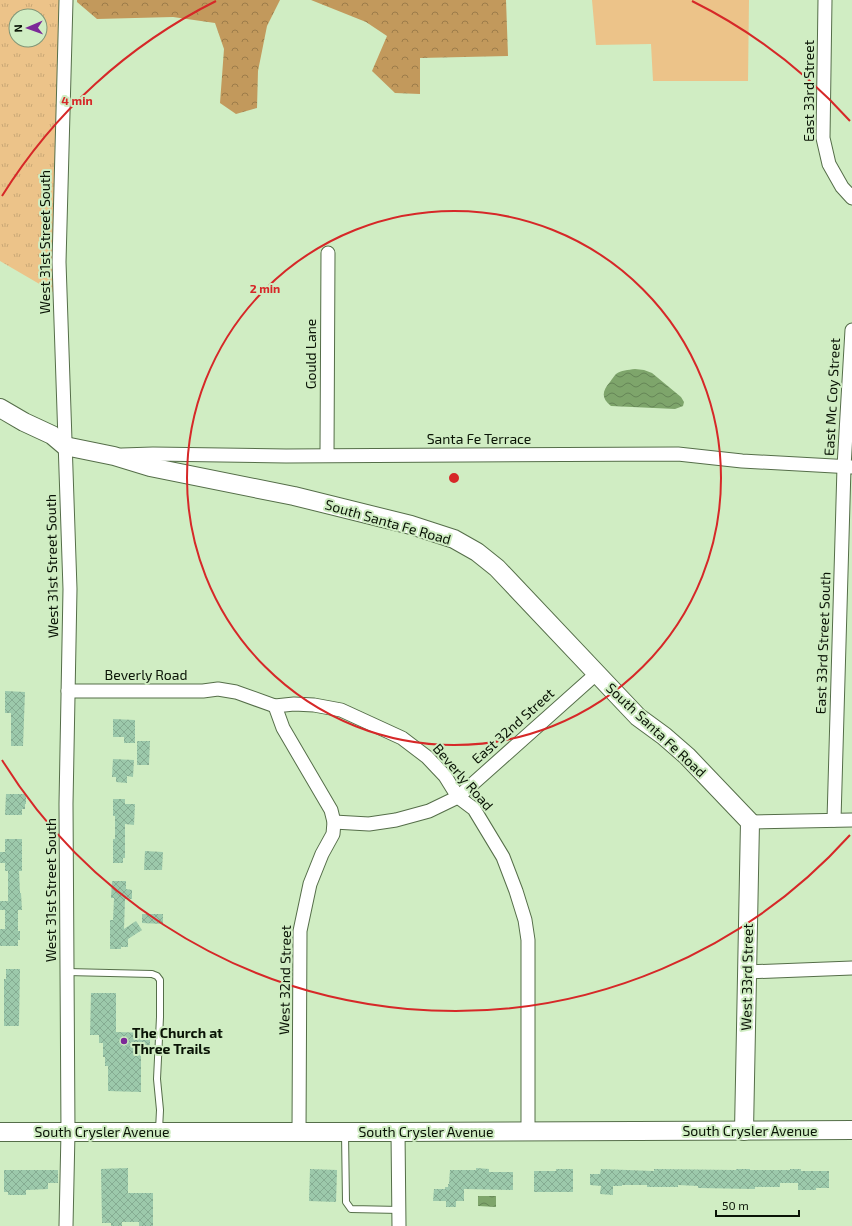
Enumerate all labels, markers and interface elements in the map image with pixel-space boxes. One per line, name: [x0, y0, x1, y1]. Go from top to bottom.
north arrow: [8, 8, 48, 48]
text: N: [11, 24, 24, 33]
street label: East 33rd Street: [800, 40, 817, 142]
text: 4 min: [61, 93, 93, 107]
street label: West 31st Street South: [36, 170, 53, 314]
text: 2 min: [250, 281, 280, 295]
street label: Gould Lane: [302, 319, 319, 389]
street label: East Mc Coy Street: [820, 337, 843, 457]
street label: Santa Fe Terrace: [427, 430, 531, 447]
centre of rings: [447, 471, 461, 485]
street label: West 31st Street South: [42, 494, 61, 638]
street label: South Santa Fe Road: [323, 495, 453, 548]
street label: East 33rd Street South: [812, 571, 833, 715]
street label: Beverly Road: [105, 666, 187, 683]
street label: South Santa Fe Road: [603, 679, 710, 780]
street label: East 32nd Street: [468, 684, 557, 767]
street label: Beverly Road: [430, 740, 497, 814]
street label: West 31st Street South: [42, 818, 59, 962]
street label: West 33rd Street: [737, 923, 756, 1031]
street label: West 32nd Street: [275, 925, 294, 1035]
place label: The Church at Three Trails: [132, 1024, 223, 1057]
marker: The Church at Three Trails: [119, 1036, 129, 1046]
street label: South Crysler Avenue: [682, 1122, 818, 1139]
street label: South Crysler Avenue: [34, 1123, 170, 1140]
street label: South Crysler Avenue: [358, 1123, 494, 1140]
scale bar: [716, 1192, 799, 1218]
text: 50 m: [722, 1198, 749, 1212]

